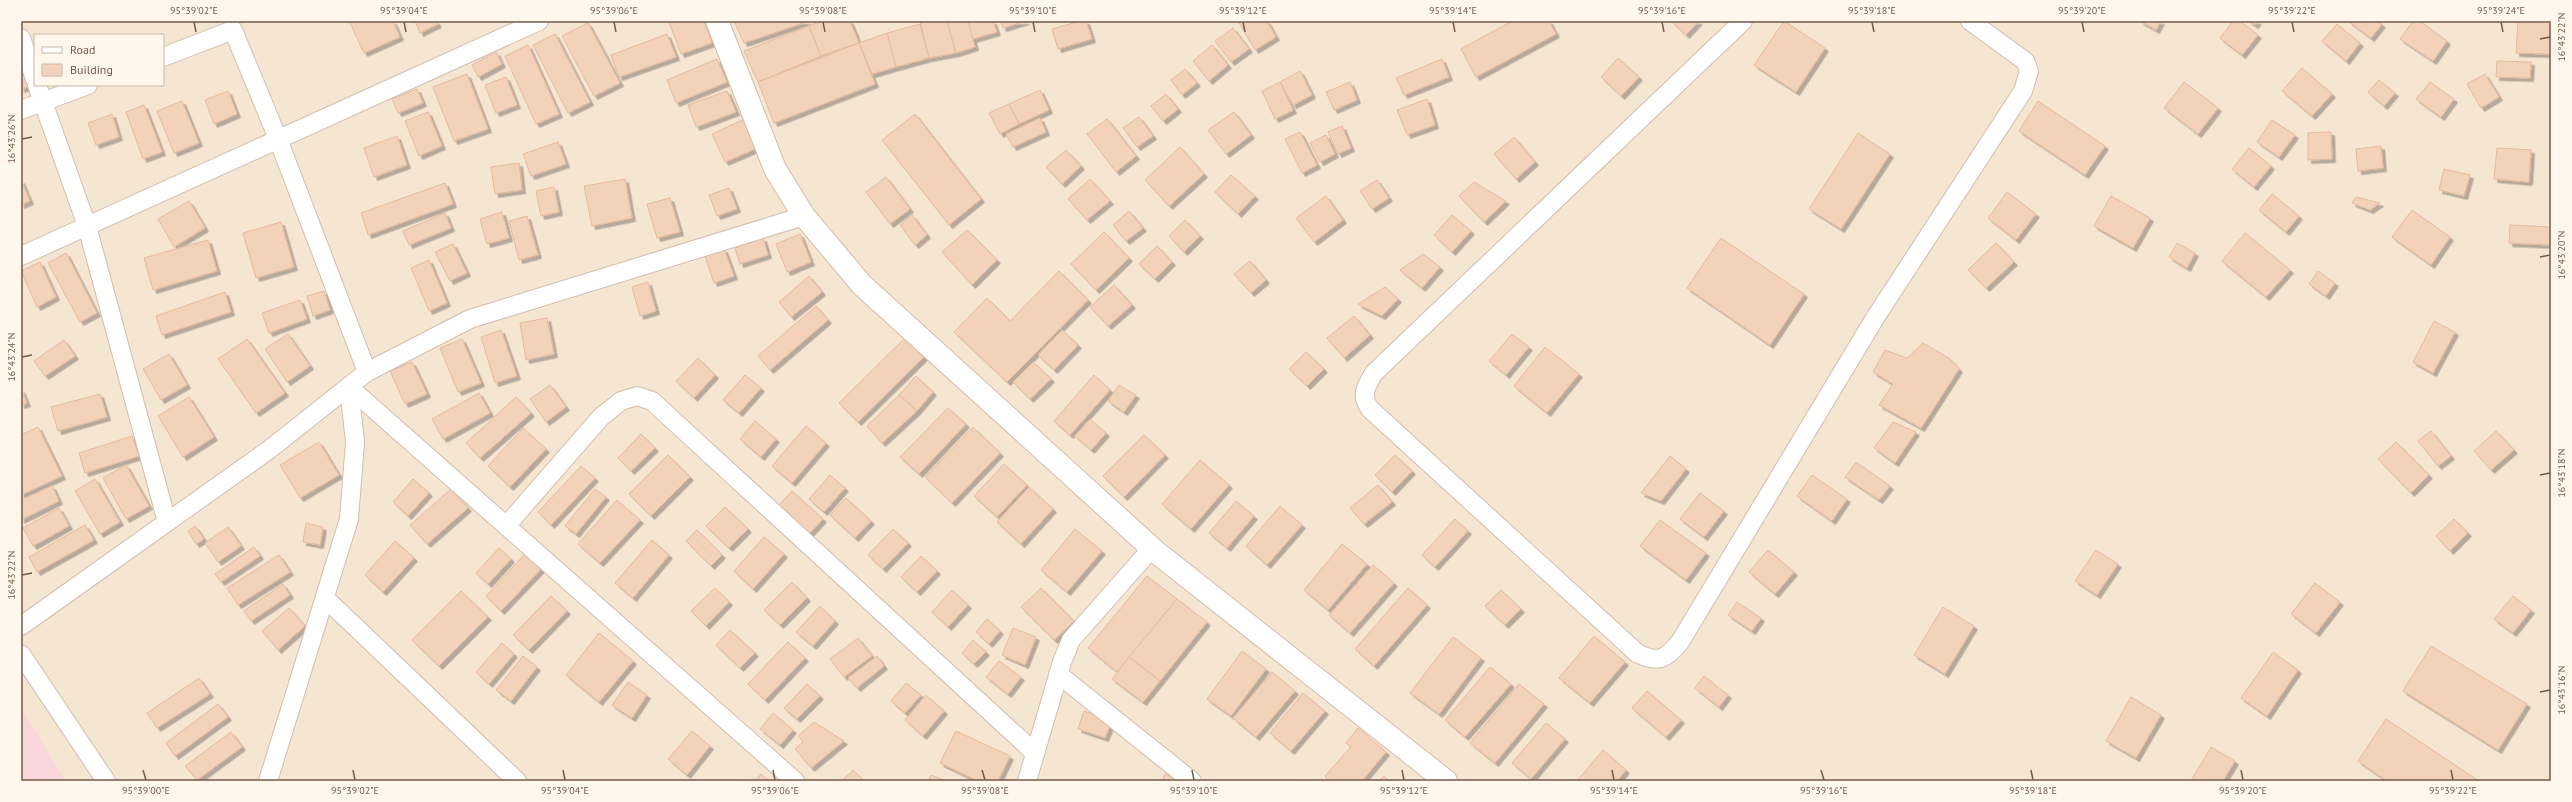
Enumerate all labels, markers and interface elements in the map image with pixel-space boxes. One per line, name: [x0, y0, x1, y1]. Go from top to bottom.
text: 95°39'02"E: [170, 4, 218, 17]
text: 95°39'04"E: [380, 4, 428, 17]
text: 95°39'06"E: [590, 4, 638, 17]
text: 95°39'08"E: [799, 4, 847, 17]
text: 95°39'10"E: [1009, 4, 1057, 17]
text: 95°39'12"E: [1219, 4, 1267, 17]
text: 95°39'14"E: [1429, 4, 1477, 17]
text: 95°39'16"E: [1638, 4, 1686, 17]
text: 95°39'18"E: [1848, 4, 1896, 17]
text: 95°39'20"E: [2058, 4, 2106, 17]
text: 95°39'22"E: [2268, 4, 2316, 17]
text: 95°39'24"E: [2477, 4, 2525, 17]
text: 16°43'22"N: [2555, 12, 2568, 62]
legend: [34, 34, 164, 86]
text: Road: [70, 42, 95, 57]
text: Building: [70, 62, 113, 77]
text: 16°43'26"N: [5, 114, 18, 164]
text: 16°43'20"N: [2555, 230, 2568, 280]
text: 16°43'24"N: [5, 332, 18, 382]
text: 16°43'18"N: [2555, 448, 2568, 498]
text: 16°43'22"N: [5, 550, 18, 600]
text: 16°43'16"N: [2555, 665, 2568, 715]
text: 95°39'00"E: [122, 784, 170, 797]
text: 95°39'02"E: [331, 784, 379, 797]
text: 95°39'04"E: [541, 784, 589, 797]
text: 95°39'06"E: [751, 784, 799, 797]
text: 95°39'08"E: [961, 784, 1009, 797]
text: 95°39'10"E: [1170, 784, 1218, 797]
text: 95°39'12"E: [1380, 784, 1428, 797]
text: 95°39'14"E: [1590, 784, 1638, 797]
text: 95°39'16"E: [1800, 784, 1848, 797]
text: 95°39'18"E: [2009, 784, 2057, 797]
text: 95°39'20"E: [2219, 784, 2267, 797]
text: 95°39'22"E: [2429, 784, 2477, 797]

